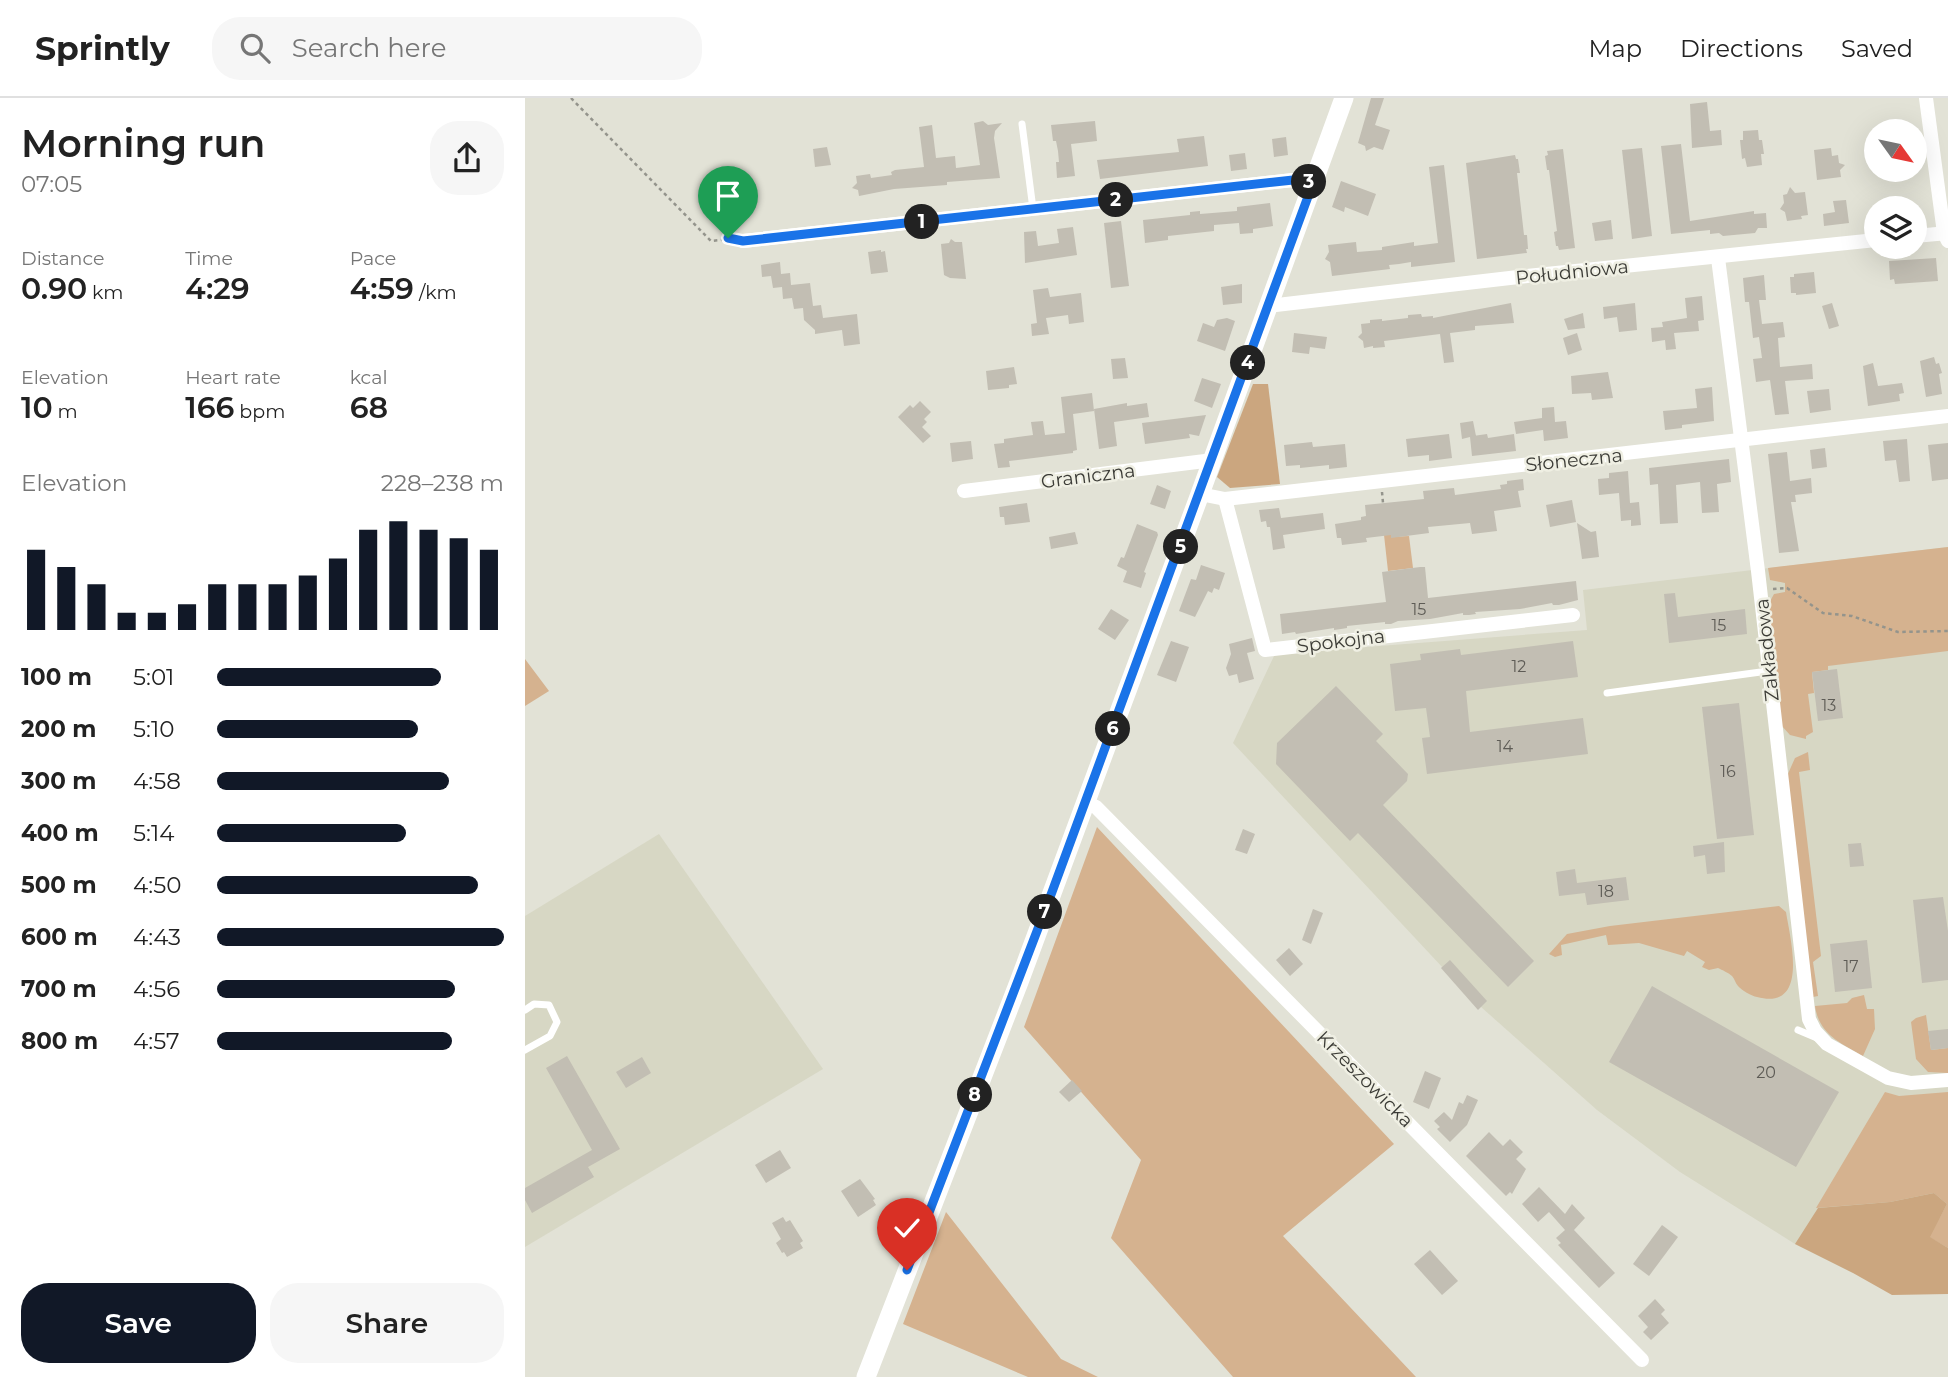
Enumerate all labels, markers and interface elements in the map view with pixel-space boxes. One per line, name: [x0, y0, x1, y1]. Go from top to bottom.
search box: [212, 17, 702, 80]
text: Sprintly: [35, 28, 170, 68]
icon: search: [236, 29, 274, 67]
text: Search here: [292, 32, 446, 64]
text: Map: [1589, 34, 1642, 63]
text: Directions: [1680, 34, 1803, 63]
text: Saved: [1841, 34, 1913, 63]
north arrow: [1864, 119, 1927, 182]
map controls: [1864, 119, 1927, 259]
text: Morning run: [21, 120, 265, 167]
button: share: [430, 121, 504, 195]
pin: 3: [1291, 164, 1327, 200]
pin: [698, 166, 758, 238]
text: 07:05: [21, 170, 82, 198]
text: 3: [1303, 170, 1314, 193]
icon: arrive: [709, 177, 747, 215]
pin: 2: [1099, 182, 1133, 217]
text: 2: [1110, 188, 1121, 211]
button: layers: [1864, 196, 1927, 259]
pin: 1: [905, 204, 939, 240]
text: 1: [918, 210, 925, 233]
text: Distance: [21, 247, 104, 270]
text: Time: [185, 247, 233, 270]
text: Pace: [350, 247, 396, 270]
street label: Południowa: [1514, 255, 1630, 289]
text: 0.90: [21, 270, 87, 307]
text: 4:29: [185, 270, 250, 307]
text: 4:59: [350, 270, 414, 307]
text: km: [87, 281, 124, 304]
text: /km: [414, 281, 457, 304]
pin: 4: [1231, 345, 1265, 380]
text: 4: [1241, 351, 1254, 374]
text: Elevation: [21, 366, 109, 389]
text: Heart rate: [185, 366, 281, 389]
text: kcal: [350, 366, 388, 389]
text: 10: [21, 389, 53, 426]
text: 166: [185, 389, 234, 426]
text: 68: [350, 389, 388, 426]
text: m: [53, 400, 78, 423]
text: bpm: [234, 400, 285, 423]
street label: Słoneczna: [1524, 443, 1624, 477]
street label: Graniczna: [1039, 459, 1137, 493]
text: Elevation: [21, 469, 127, 497]
text: 228–238 m: [381, 469, 504, 497]
pin: 5: [1163, 530, 1199, 564]
text: 5: [1175, 535, 1186, 558]
street label: Zakładowa: [1750, 597, 1784, 703]
house number: 15: [1412, 600, 1426, 619]
house number: 15: [1712, 616, 1726, 635]
street label: Spokojna: [1296, 624, 1386, 658]
house number: 12: [1512, 657, 1526, 676]
text: 100 m: [21, 663, 92, 691]
text: 5:01: [133, 663, 174, 691]
house number: 13: [1822, 696, 1836, 715]
pin: 6: [1095, 712, 1131, 746]
text: 200 m: [21, 715, 96, 743]
text: 5:10: [133, 715, 174, 743]
text: 6: [1106, 717, 1119, 740]
house number: 14: [1497, 737, 1514, 756]
house number: 16: [1720, 762, 1736, 781]
text: 300 m: [21, 767, 97, 795]
text: 4:58: [133, 767, 181, 795]
text: 400 m: [21, 819, 99, 847]
text: 5:14: [133, 819, 174, 847]
text: 500 m: [21, 871, 97, 899]
text: 4:50: [133, 871, 181, 899]
house number: 18: [1598, 882, 1614, 901]
pin: 7: [1028, 894, 1063, 930]
text: 7: [1039, 900, 1050, 923]
text: 600 m: [21, 923, 98, 951]
text: 4:43: [133, 923, 181, 951]
house number: 17: [1843, 957, 1859, 976]
text: 700 m: [21, 975, 97, 1003]
text: 4:56: [133, 975, 180, 1003]
street label: Krzeszowicka: [1312, 1026, 1418, 1132]
text: 800 m: [21, 1027, 98, 1055]
text: 4:57: [133, 1027, 179, 1055]
house number: 20: [1756, 1063, 1776, 1082]
pin: 8: [958, 1077, 993, 1112]
text: 8: [968, 1083, 981, 1106]
pin: [877, 1198, 937, 1270]
icon: check: [888, 1209, 926, 1247]
button: Save: [21, 1283, 256, 1363]
button: Share: [270, 1283, 504, 1363]

